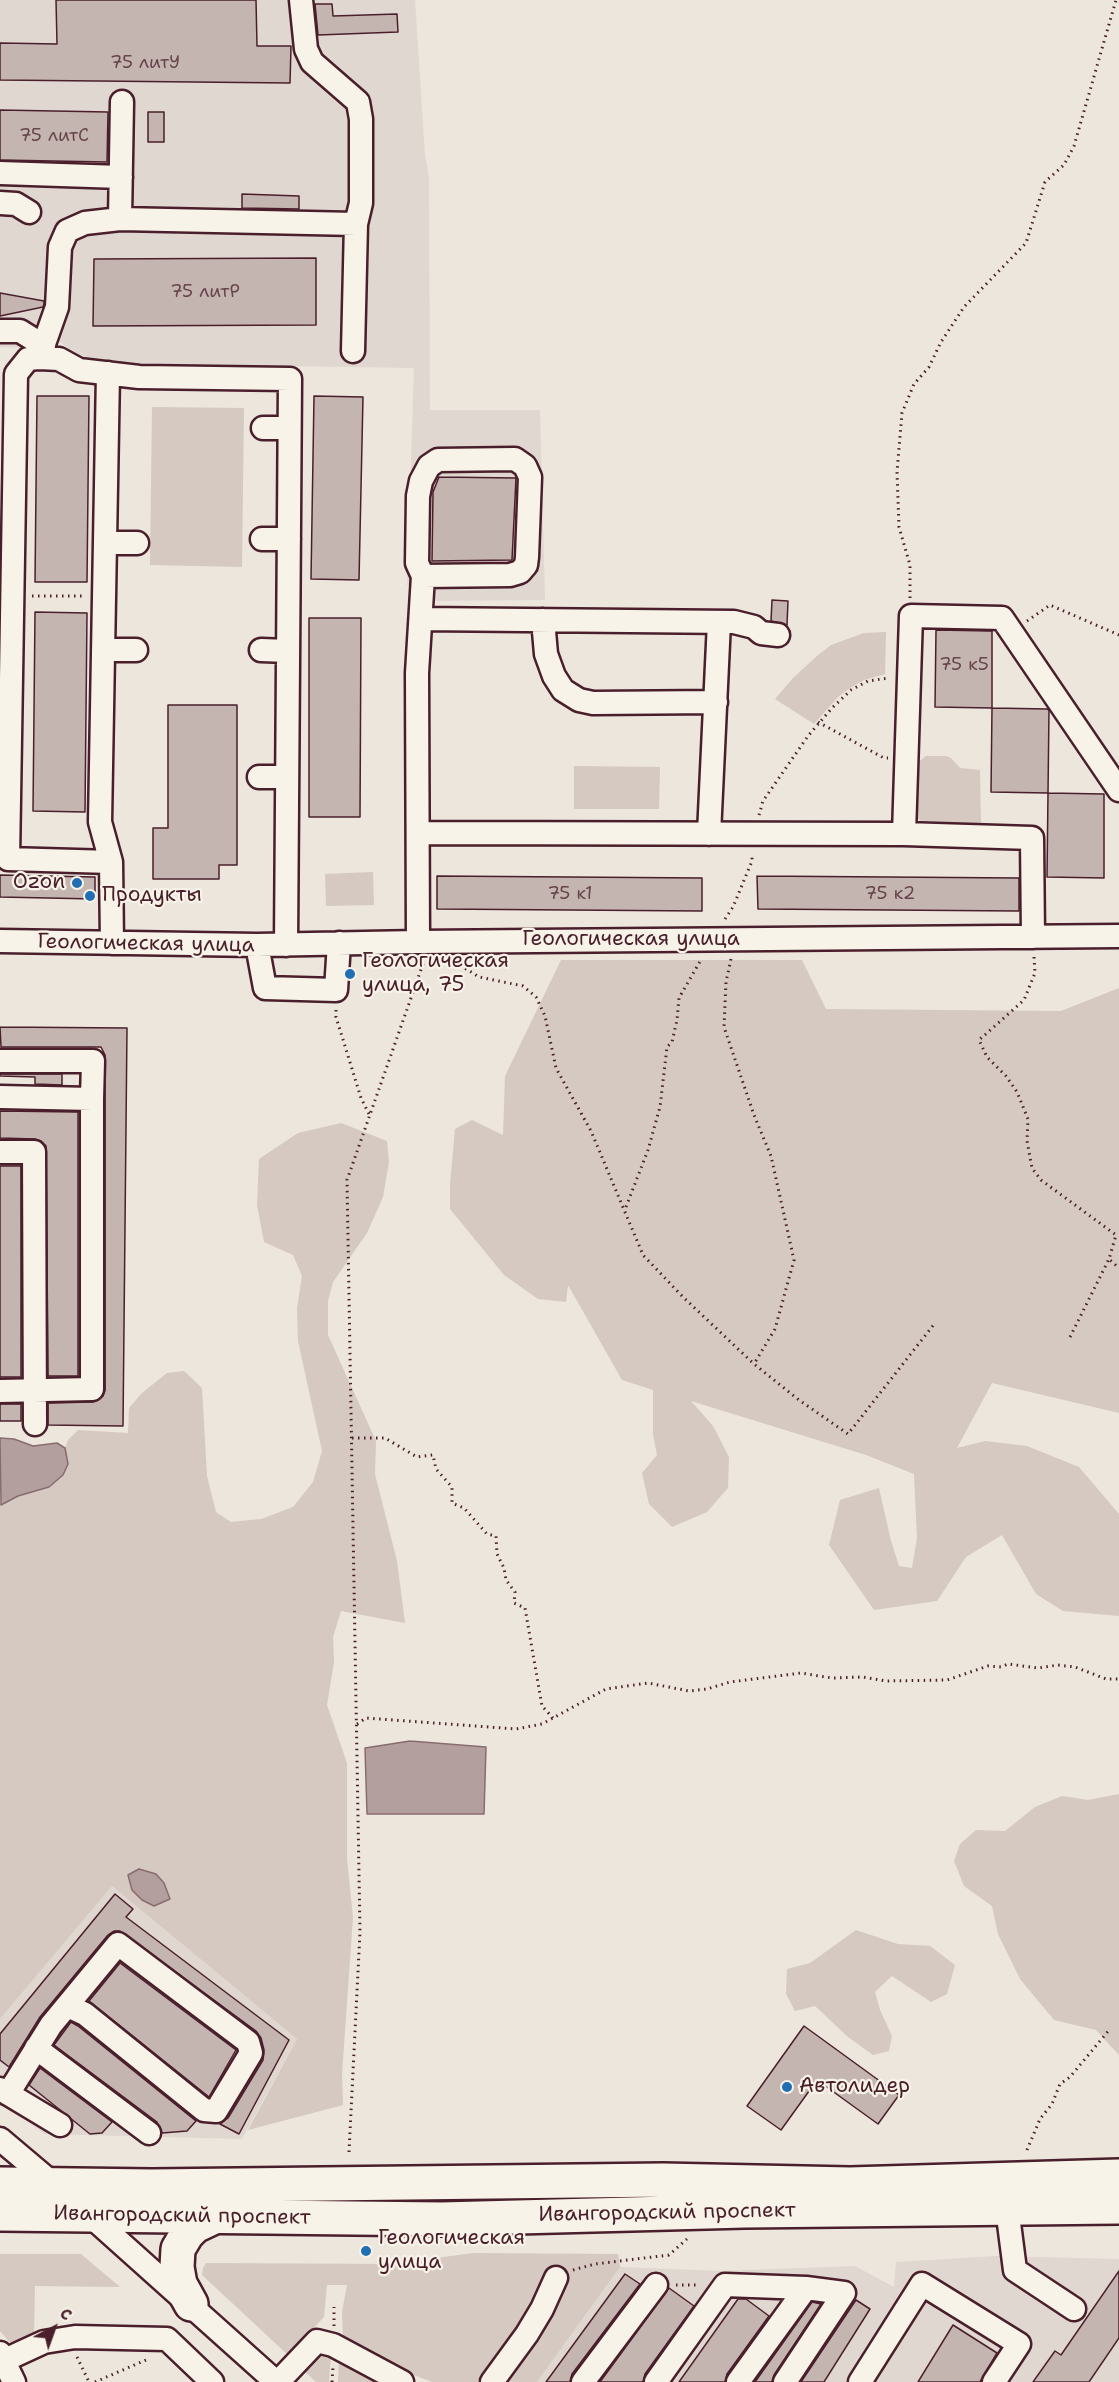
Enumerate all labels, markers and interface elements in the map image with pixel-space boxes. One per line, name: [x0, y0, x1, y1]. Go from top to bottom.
house number: 75 литУ: [110, 52, 180, 74]
house number: 75 литС: [19, 125, 89, 147]
house number: 75 литР: [170, 281, 240, 303]
house number: 75 к5: [939, 654, 989, 676]
place label: Ozon: [13, 870, 65, 896]
marker: Ozon: [70, 876, 84, 890]
place label: Продукты: [102, 883, 202, 909]
house number: 75 к1: [547, 883, 593, 905]
house number: 75 к2: [865, 883, 915, 905]
marker: Продукты: [83, 889, 97, 903]
street label: Геологическая улица: [522, 927, 740, 953]
street label: Геологическая улица: [37, 930, 255, 958]
place label: Геологическая улица, 75: [362, 949, 509, 999]
marker: Геологическая улица, 75: [343, 967, 357, 981]
place label: Автолидер: [799, 2074, 910, 2100]
marker: Автолидер: [780, 2080, 794, 2094]
street label: Ивангородский проспект: [538, 2198, 796, 2228]
street label: Ивангородский проспект: [53, 2201, 311, 2231]
place label: Геологическая улица: [378, 2226, 525, 2276]
marker: Геологическая улица: [359, 2244, 373, 2258]
north arrow: [24, 2298, 84, 2358]
text: С: [56, 2303, 77, 2325]

